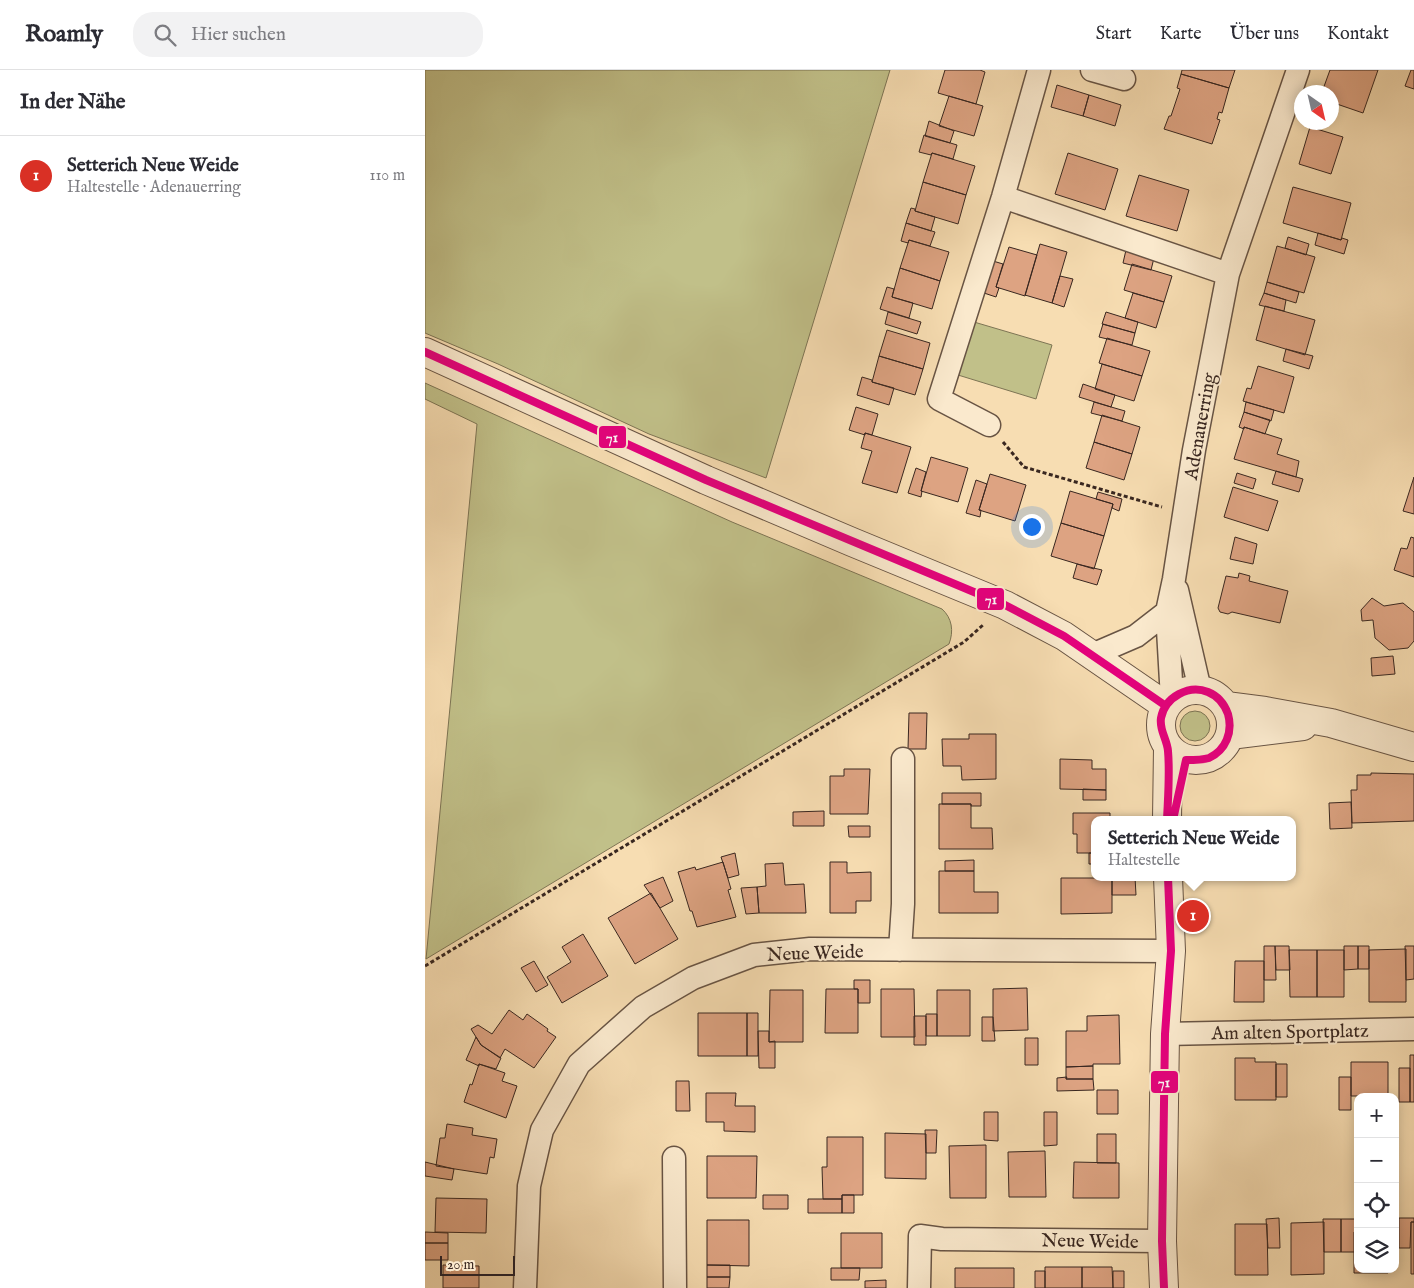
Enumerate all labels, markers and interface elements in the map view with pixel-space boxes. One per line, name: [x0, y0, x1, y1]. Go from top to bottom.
search box: [133, 12, 483, 57]
text: Roamly: [25, 19, 103, 50]
icon: search: [151, 21, 179, 49]
text: Hier suchen: [191, 23, 286, 47]
text: Start: [1096, 23, 1132, 46]
text: Karte: [1160, 23, 1202, 46]
text: Über uns: [1230, 23, 1299, 46]
text: Kontakt: [1327, 23, 1389, 46]
north arrow: [1294, 85, 1339, 130]
text: In der Nähe: [20, 89, 126, 116]
text: Setterich Neue Weide: [67, 154, 239, 178]
text: 1: [33, 166, 39, 186]
text: 110 m: [369, 166, 405, 186]
text: Haltestelle · Adenauerring: [67, 178, 241, 198]
street label: Adenauerring: [1180, 370, 1222, 483]
line badge: 71: [598, 425, 627, 449]
text: 71: [606, 429, 618, 447]
your location: [1019, 514, 1045, 540]
line badge: 71: [976, 587, 1005, 611]
text: 71: [985, 591, 997, 609]
popup: [1091, 816, 1296, 881]
text: Setterich Neue Weide: [1108, 827, 1279, 851]
text: Haltestelle: [1108, 851, 1180, 871]
pin: 1: [1177, 897, 1209, 935]
street label: Neue Weide: [766, 940, 864, 968]
street label: Am alten Sportplatz: [1210, 1020, 1369, 1046]
line badge: 71: [1150, 1070, 1179, 1094]
text: 71: [1158, 1074, 1170, 1092]
map controls: [1354, 1093, 1399, 1273]
button: +: [1354, 1093, 1399, 1138]
button: −: [1354, 1138, 1399, 1183]
button: locate: [1354, 1183, 1399, 1228]
button: layers: [1354, 1228, 1399, 1273]
street label: Neue Weide: [1041, 1229, 1139, 1255]
scale bar: [440, 1253, 515, 1276]
text: 20 m: [447, 1256, 474, 1274]

